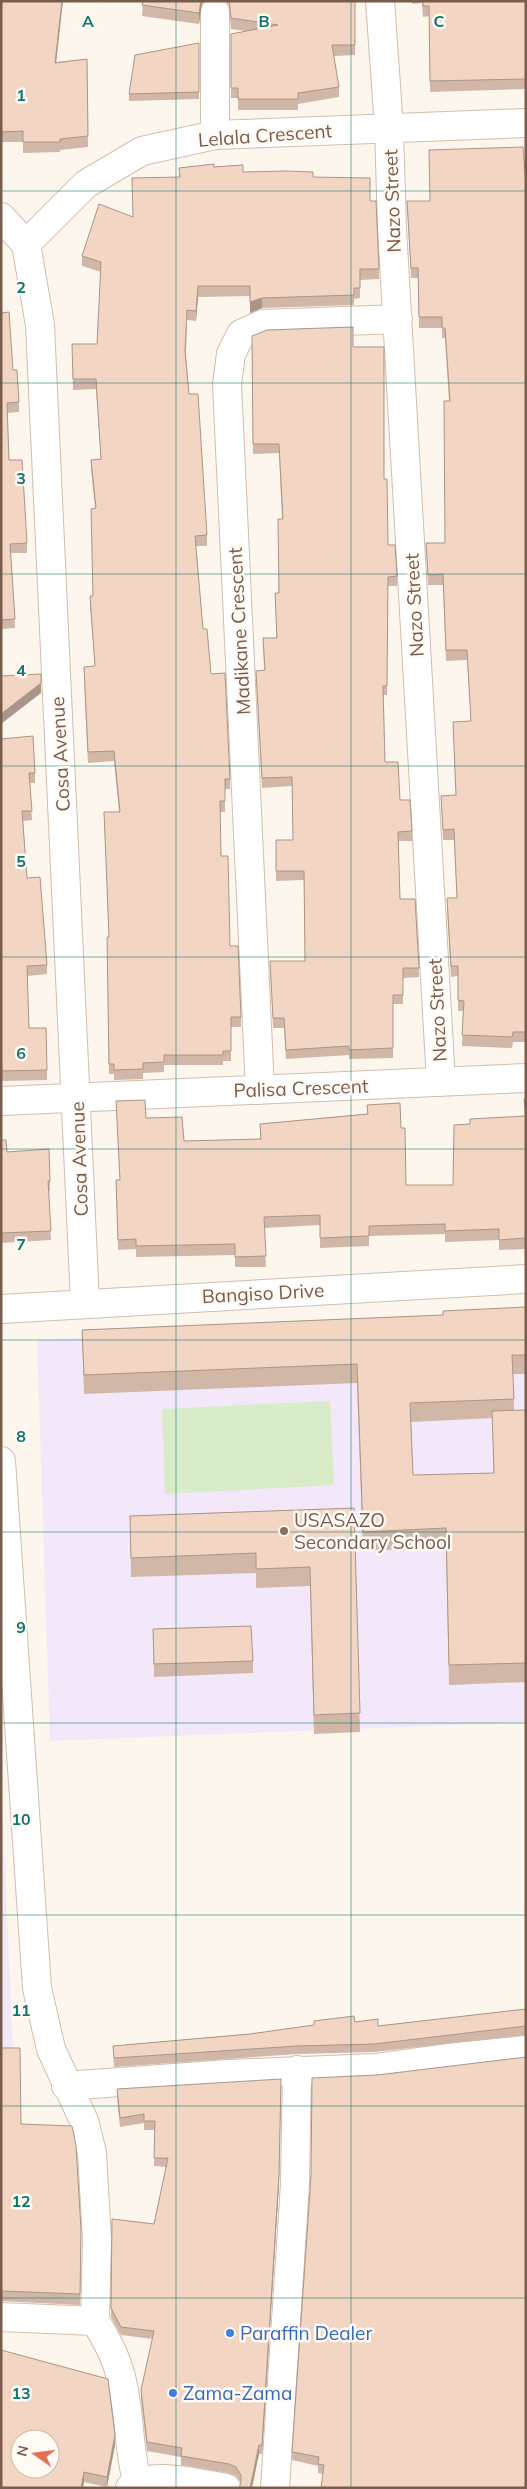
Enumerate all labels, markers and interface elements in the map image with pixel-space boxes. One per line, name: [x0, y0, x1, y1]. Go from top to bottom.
text: A: [82, 11, 94, 31]
text: B: [258, 11, 270, 31]
text: C: [434, 11, 445, 31]
text: 1: [16, 85, 26, 105]
street label: Lelala Crescent: [197, 118, 333, 152]
street label: Nazo Street: [378, 148, 406, 253]
text: 2: [16, 277, 26, 297]
text: 3: [16, 468, 26, 488]
street label: Madikane Crescent: [223, 546, 255, 716]
street label: Nazo Street: [399, 552, 429, 657]
text: 4: [16, 660, 26, 680]
street label: Cosa Avenue: [45, 696, 75, 812]
text: 5: [16, 851, 26, 871]
street label: Nazo Street: [422, 957, 452, 1062]
text: 6: [16, 1043, 26, 1063]
street label: Palisa Crescent: [233, 1074, 369, 1102]
street label: Cosa Avenue: [65, 1101, 93, 1217]
text: 7: [16, 1234, 26, 1254]
street label: Bangiso Drive: [201, 1278, 325, 1308]
text: 8: [16, 1426, 26, 1446]
place label: USASAZO Secondary School: [294, 1508, 451, 1554]
marker: USASAZO Secondary School: [278, 1525, 290, 1537]
text: 9: [16, 1617, 26, 1637]
text: 10: [11, 1809, 31, 1829]
text: 11: [11, 2000, 31, 2020]
text: 12: [11, 2191, 31, 2211]
place label: Paraffin Dealer: [240, 2321, 372, 2345]
marker: Paraffin Dealer: [224, 2327, 236, 2339]
place label: Zama-Zama: [183, 2381, 292, 2405]
text: 13: [11, 2383, 31, 2403]
marker: Zama-Zama: [167, 2387, 179, 2399]
north arrow: [10, 2429, 60, 2479]
text: N: [12, 2444, 32, 2458]

